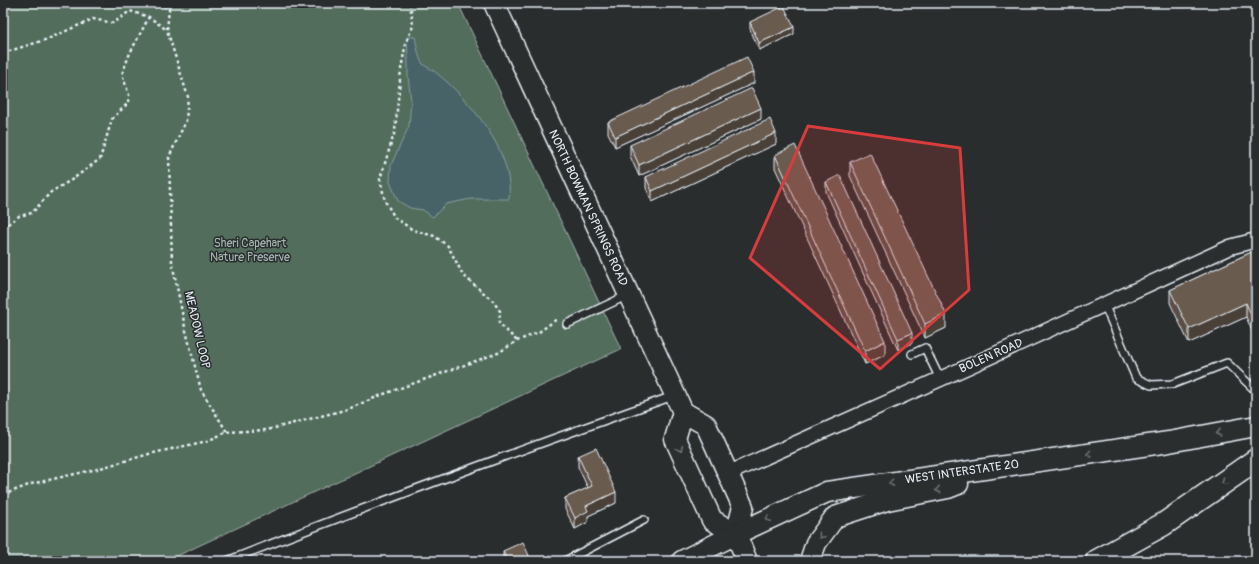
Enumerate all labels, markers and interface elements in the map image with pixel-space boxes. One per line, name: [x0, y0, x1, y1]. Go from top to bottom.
street label: NORTH BOWMAN SPRINGS ROAD: [545, 127, 631, 289]
park label: Sheri Capehart Nature Preserve: [210, 236, 290, 265]
street label: MEADOW LOOP: [181, 290, 213, 371]
street label: BOLEN ROAD: [957, 335, 1026, 377]
one-way arrow: [1215, 428, 1221, 437]
one-way arrow: [675, 445, 683, 453]
one-way arrow: [1086, 449, 1092, 458]
street label: WEST INTERSTATE 20: [904, 457, 1020, 487]
one-way arrow: [1221, 477, 1228, 485]
one-way arrow: [888, 478, 895, 487]
one-way arrow: [934, 485, 941, 493]
one-way arrow: [765, 514, 772, 522]
one-way arrow: [818, 532, 826, 539]

